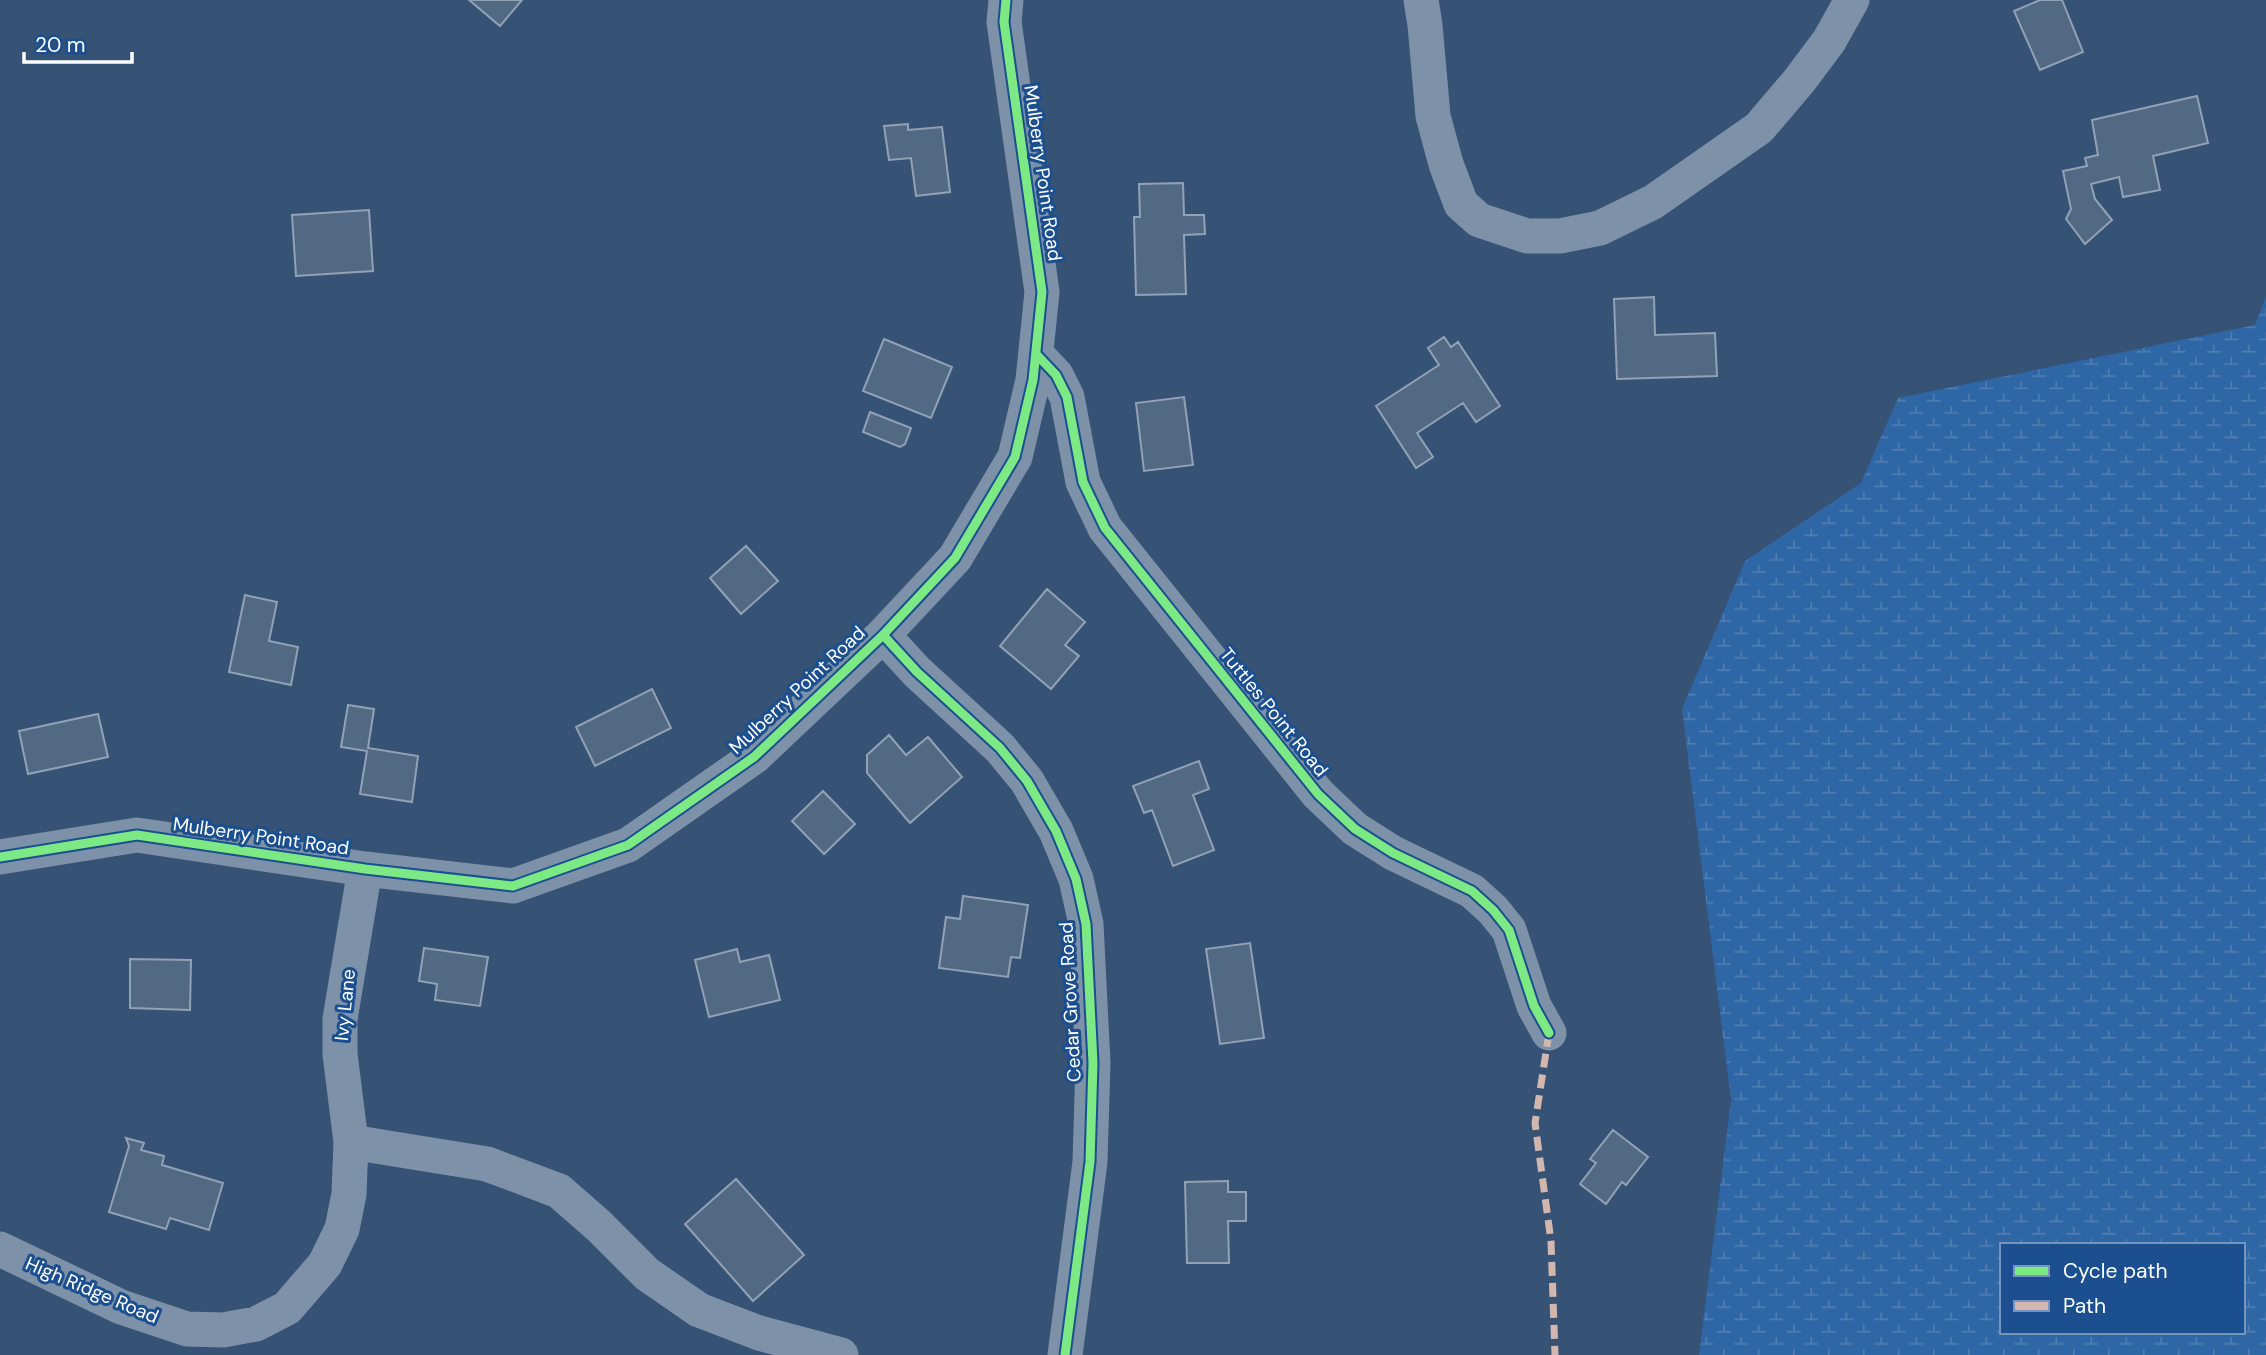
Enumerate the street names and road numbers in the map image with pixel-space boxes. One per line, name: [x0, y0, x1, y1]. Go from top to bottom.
street label: Mulberry Point Road: [1018, 83, 1068, 263]
street label: Mulberry Point Road: [724, 620, 870, 760]
street label: Tuttles Point Road: [1214, 642, 1334, 782]
street label: Mulberry Point Road: [171, 811, 351, 861]
street label: Cedar Grove Road: [1053, 921, 1087, 1083]
street label: Ivy Lane: [329, 968, 361, 1042]
street label: High Ridge Road: [22, 1251, 162, 1329]

